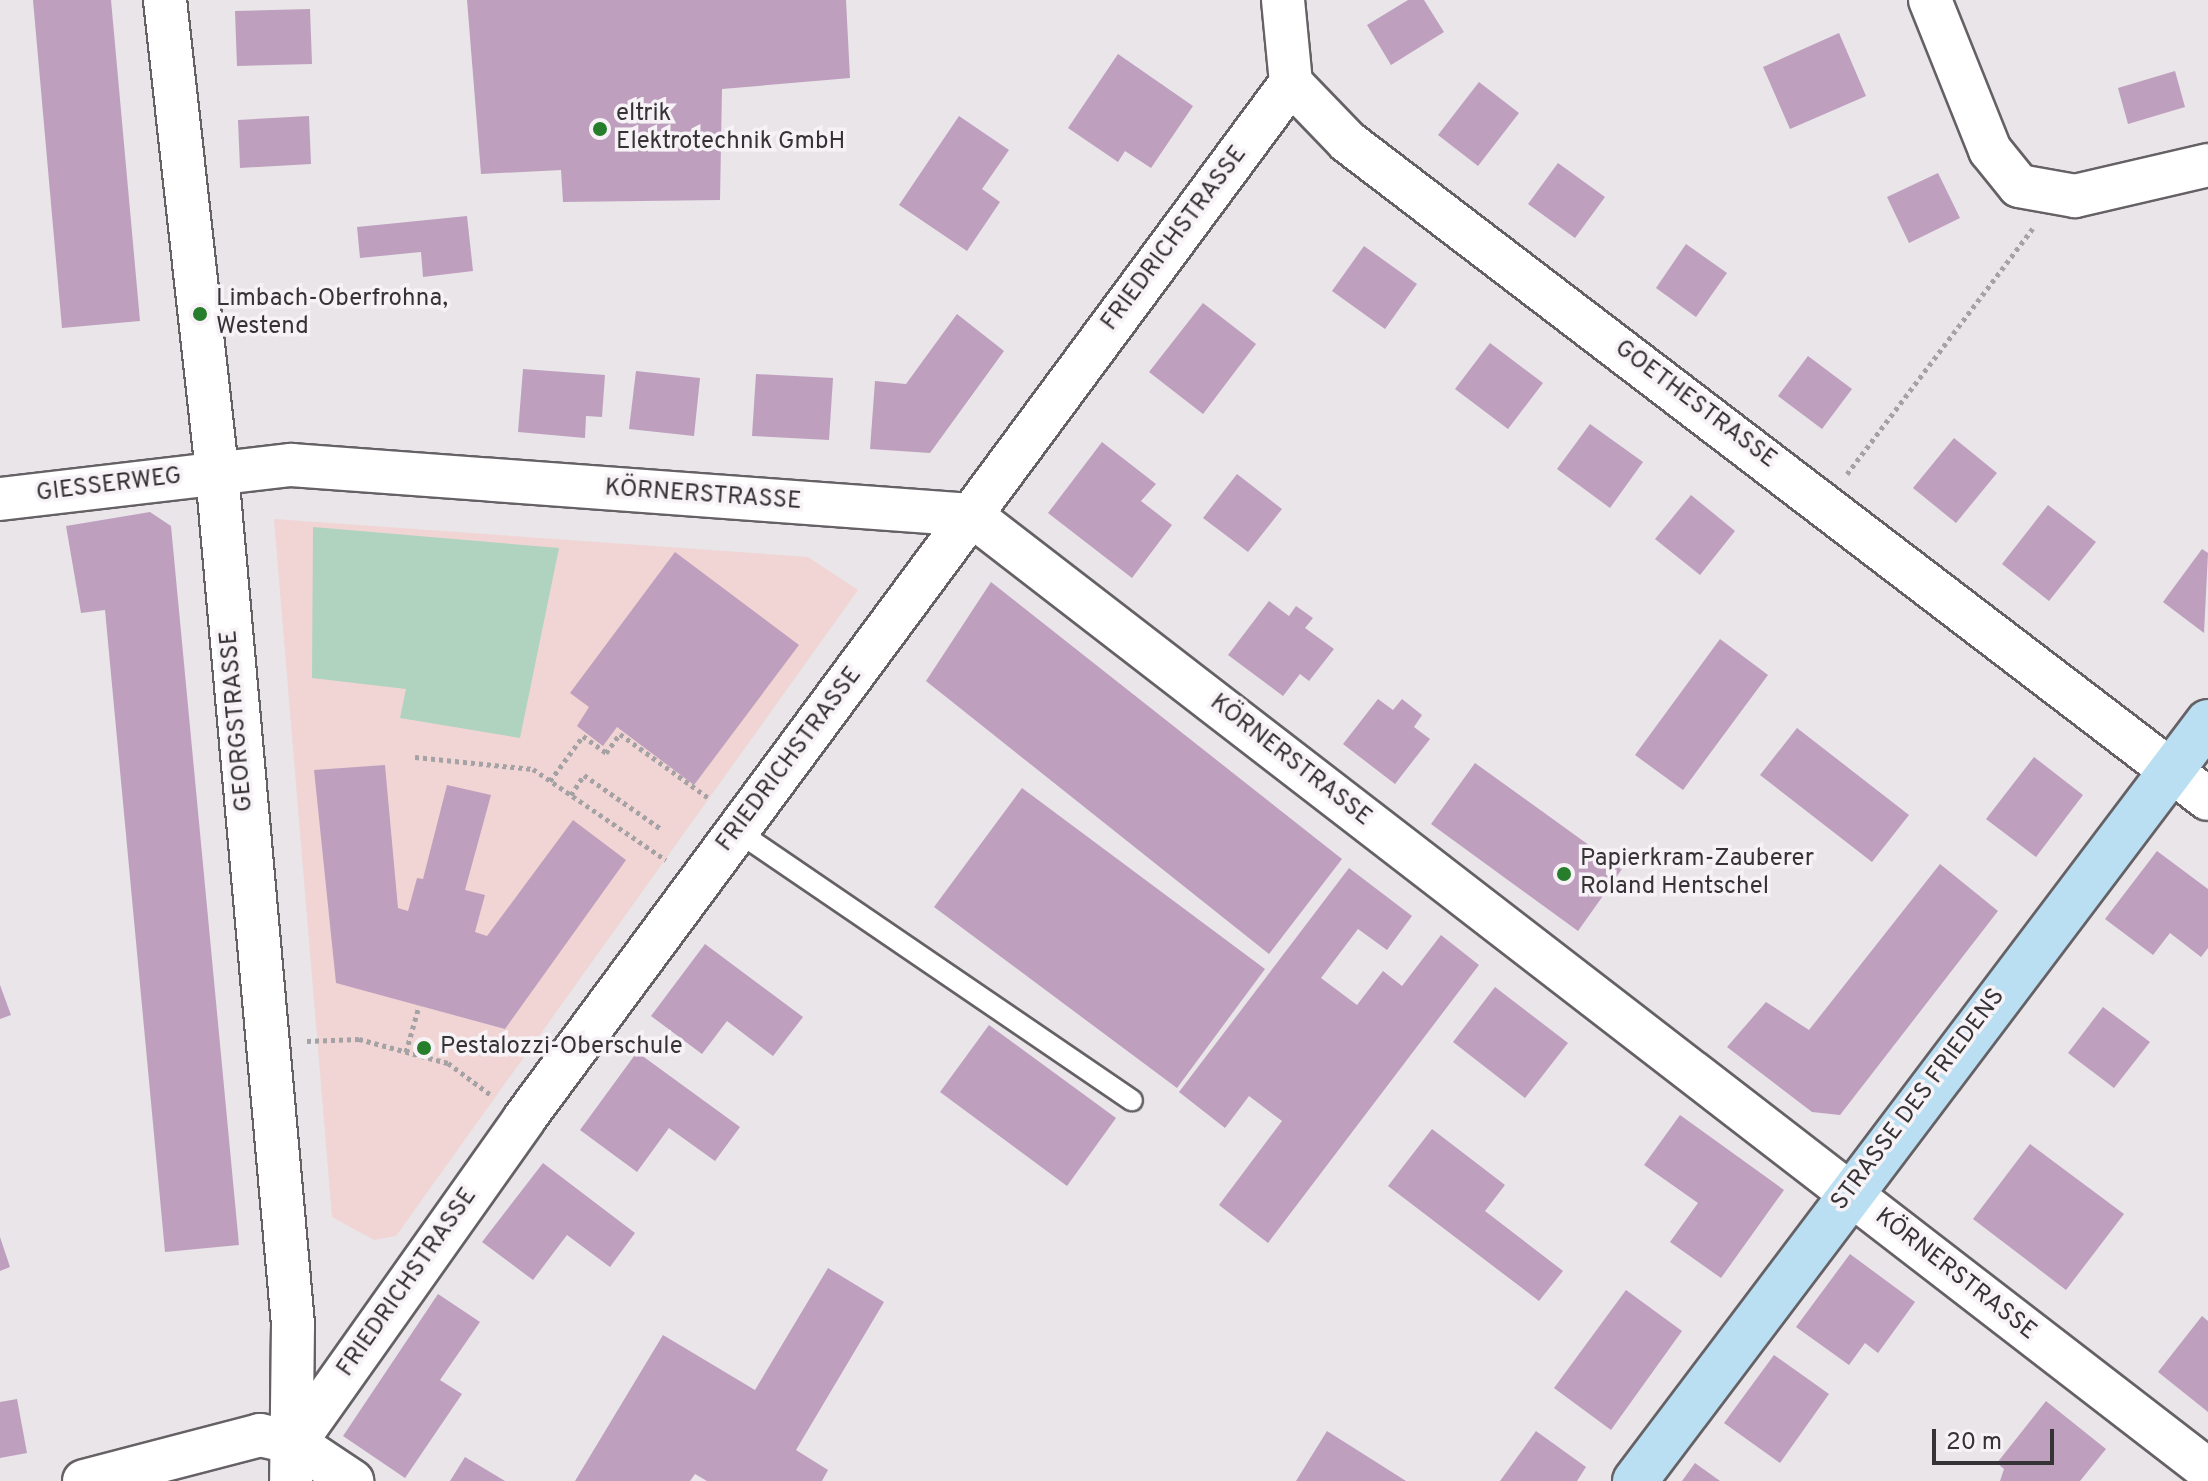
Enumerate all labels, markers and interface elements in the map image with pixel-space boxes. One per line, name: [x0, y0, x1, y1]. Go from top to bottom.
place label: eltrik Elektrotechnik GmbH: [616, 101, 845, 157]
marker: eltrik Elektrotechnik GmbH: [591, 120, 609, 138]
street label: FRIEDRICHSTRASSE: [1096, 141, 1254, 337]
place label: Limbach-Oberfrohna, Westend: [216, 286, 448, 342]
marker: Limbach-Oberfrohna, Westend: [191, 305, 209, 323]
street label: GOETHESTRASSE: [1608, 335, 1782, 475]
street label: GIESSERWEG: [35, 463, 183, 509]
street label: KÖRNERSTRASSE: [604, 475, 802, 517]
street label: GEORGSTRASSE: [216, 629, 260, 813]
street label: FRIEDRICHSTRASSE: [711, 662, 869, 858]
street label: KÖRNERSTRASSE: [1204, 689, 1376, 833]
place label: Papierkram-Zauberer Roland Hentschel: [1580, 846, 1814, 902]
marker: Papierkram-Zauberer Roland Hentschel: [1555, 865, 1573, 883]
street label: STRASSE DES FRIEDENS: [1826, 983, 2012, 1217]
place label: Pestalozzi-Oberschule: [440, 1034, 683, 1062]
marker: Pestalozzi-Oberschule: [415, 1039, 433, 1057]
street label: FRIEDRICHSTRASSE: [332, 1183, 484, 1383]
street label: KÖRNERSTRASSE: [1869, 1203, 2041, 1347]
scale bar: [1936, 1413, 2058, 1463]
text: 20 m: [1946, 1428, 2002, 1458]

